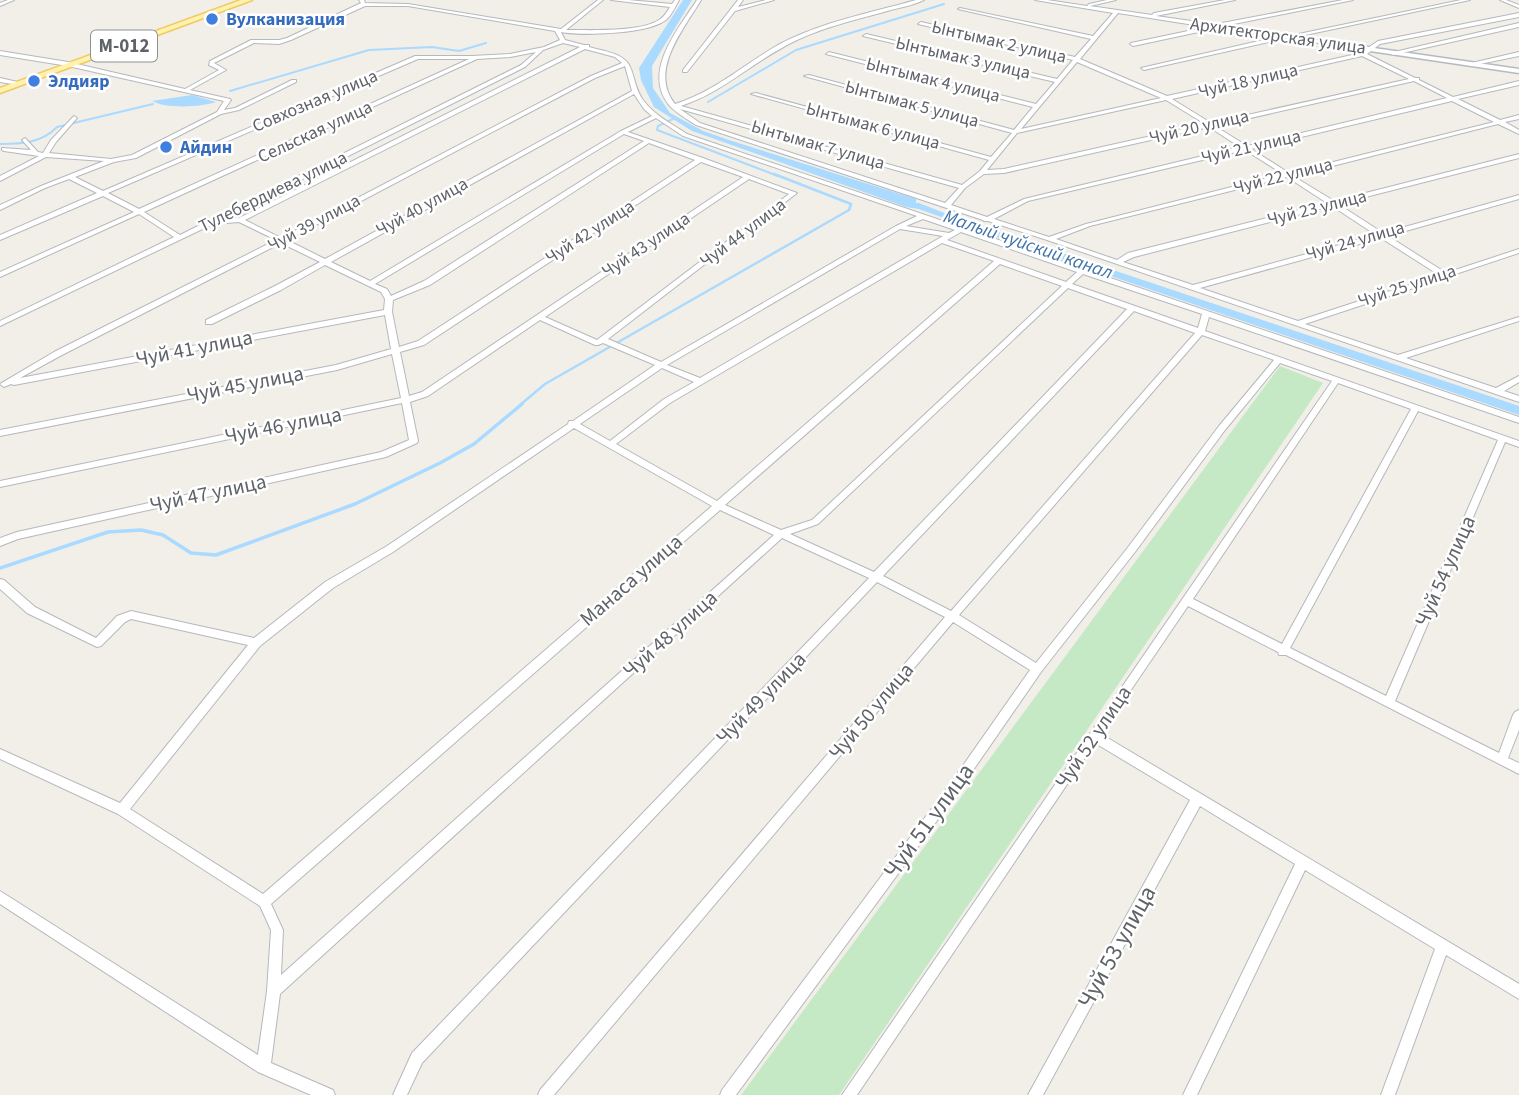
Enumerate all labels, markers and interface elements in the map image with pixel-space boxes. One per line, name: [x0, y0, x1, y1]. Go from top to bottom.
place label: Вулканизация: [226, 7, 345, 32]
marker: Вулканизация: [204, 11, 220, 27]
street label: Архитекторская улица: [1189, 11, 1367, 61]
street label: Ынтымак 2 улица: [929, 14, 1069, 70]
road number: М-012: [91, 30, 157, 61]
street label: Ынтымак 3 улица: [893, 30, 1033, 86]
street label: Ынтымак 4 улица: [863, 51, 1003, 109]
street label: Чуй 18 улица: [1196, 57, 1300, 105]
street label: Совхозная улица: [249, 63, 381, 139]
place label: Элдияр: [48, 69, 110, 94]
marker: Элдияр: [26, 73, 42, 89]
street label: Ынтымак 5 улица: [842, 74, 982, 134]
street label: Сельская улица: [254, 95, 376, 169]
street label: Ынтымак 6 улица: [803, 96, 943, 156]
street label: Чуй 20 улица: [1147, 103, 1251, 151]
street label: Ынтымак 7 улица: [748, 114, 888, 176]
street label: Чуй 21 улица: [1199, 123, 1303, 171]
place label: Айдин: [179, 135, 232, 160]
marker: Айдин: [158, 139, 174, 155]
street label: Тулебердиева улица: [195, 145, 351, 239]
street label: Чуй 22 улица: [1231, 152, 1335, 200]
street label: Чуй 40 улица: [371, 171, 473, 243]
street label: Чуй 23 улица: [1265, 184, 1369, 232]
street label: Чуй 39 улица: [263, 188, 365, 258]
street label: Чуй 44 улица: [695, 192, 791, 274]
street label: Чуй 42 улица: [541, 194, 639, 270]
water label: Малый чуйский канал: [940, 203, 1116, 287]
street label: Чуй 43 улица: [597, 206, 695, 284]
street label: Чуй 24 улица: [1303, 215, 1407, 267]
street label: Чуй 25 улица: [1355, 258, 1459, 314]
street label: Чуй 41 улица: [133, 322, 255, 374]
street label: Чуй 45 улица: [184, 358, 306, 410]
street label: Чуй 46 улица: [222, 399, 344, 451]
street label: Чуй 47 улица: [147, 466, 269, 520]
street label: Чуй 54 улица: [1407, 511, 1483, 631]
street label: Манаса улица: [573, 527, 689, 633]
street label: Чуй 48 улица: [616, 583, 724, 685]
street label: Чуй 49 улица: [709, 645, 813, 751]
street label: Чуй 50 улица: [821, 656, 921, 766]
street label: Чуй 52 улица: [1047, 679, 1139, 795]
street label: Чуй 51 улица: [875, 756, 983, 886]
street label: Чуй 53 улица: [1069, 879, 1165, 1015]

